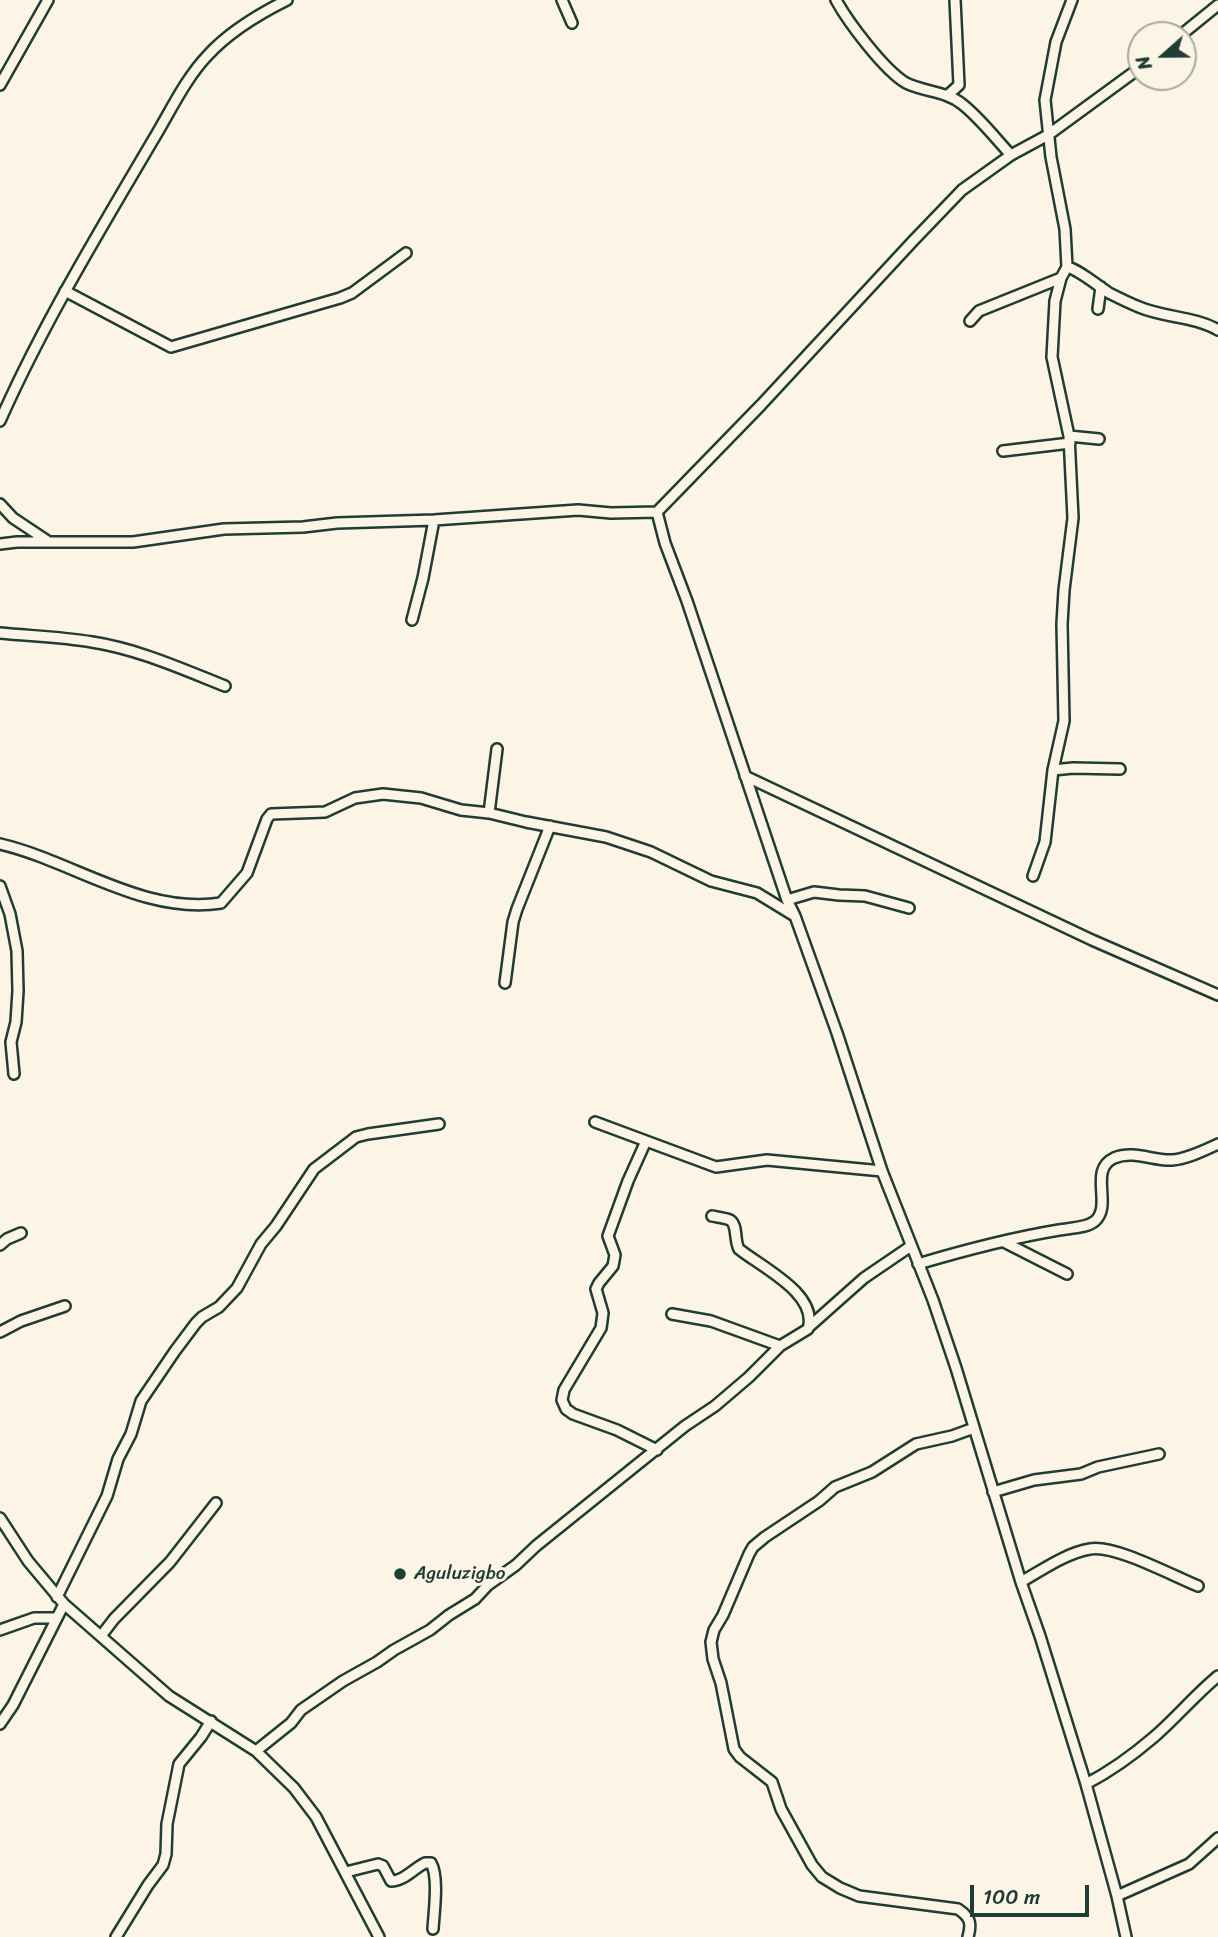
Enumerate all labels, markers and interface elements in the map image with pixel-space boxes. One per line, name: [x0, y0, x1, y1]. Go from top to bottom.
north arrow: [1127, 21, 1197, 91]
text: N: [1126, 51, 1162, 75]
place label: Aguluzigbo: [414, 1563, 506, 1585]
marker: Aguluzigbo: [392, 1566, 408, 1582]
scale bar: [973, 1870, 1092, 1914]
text: 100 m: [983, 1878, 1040, 1916]

